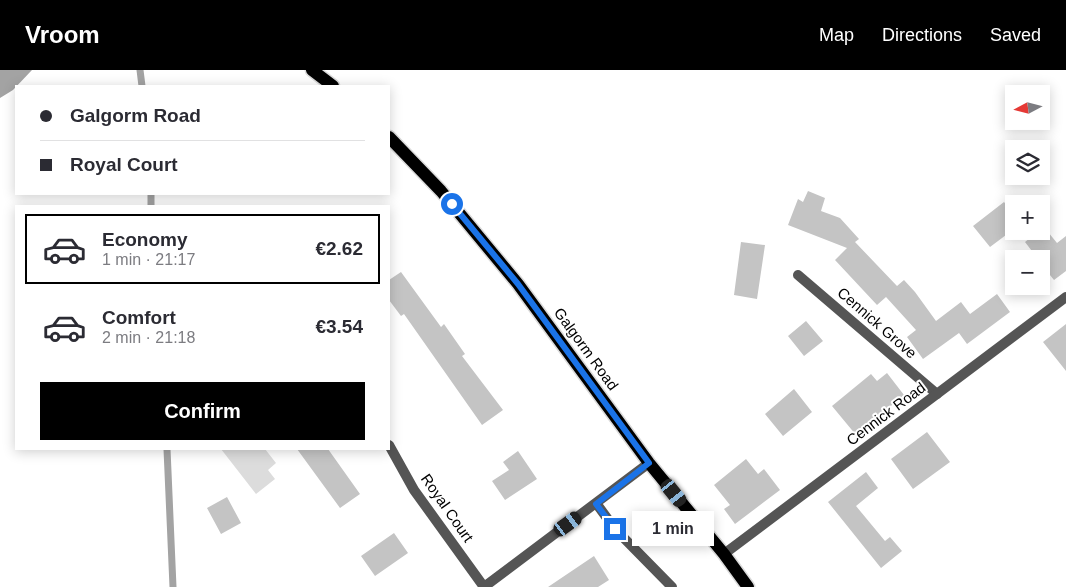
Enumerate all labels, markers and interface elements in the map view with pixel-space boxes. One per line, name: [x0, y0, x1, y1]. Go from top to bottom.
text: Vroom: [25, 21, 100, 48]
text: Map: [819, 25, 854, 45]
text: Directions: [882, 25, 962, 45]
text: Saved: [990, 25, 1041, 45]
north arrow: [1005, 85, 1050, 130]
map controls: [1005, 85, 1050, 295]
text: Galgorm Road: [70, 105, 201, 126]
button: layers: [1005, 140, 1050, 185]
text: Royal Court: [70, 154, 178, 175]
route start: [441, 193, 463, 215]
button: +: [1005, 195, 1050, 240]
icon: car: [42, 227, 87, 272]
text: Economy: [102, 229, 188, 250]
text: €2.62: [315, 238, 363, 259]
button: −: [1005, 250, 1050, 295]
text: 1 min · 21:17: [102, 251, 195, 268]
street label: Cennick Grove: [834, 284, 920, 362]
street label: Galgorm Road: [551, 304, 622, 393]
icon: car: [42, 305, 87, 350]
text: Comfort: [102, 307, 176, 328]
text: €3.54: [315, 316, 363, 337]
text: 2 min · 21:18: [102, 329, 195, 346]
street label: Cennick Road: [843, 378, 928, 449]
button: Confirm: [40, 382, 365, 440]
street label: Royal Court: [418, 470, 478, 546]
car: [658, 477, 689, 509]
car: [551, 509, 584, 539]
callout: 1 min: [632, 512, 715, 546]
route end: [604, 518, 626, 540]
text: 1 min: [652, 520, 694, 537]

